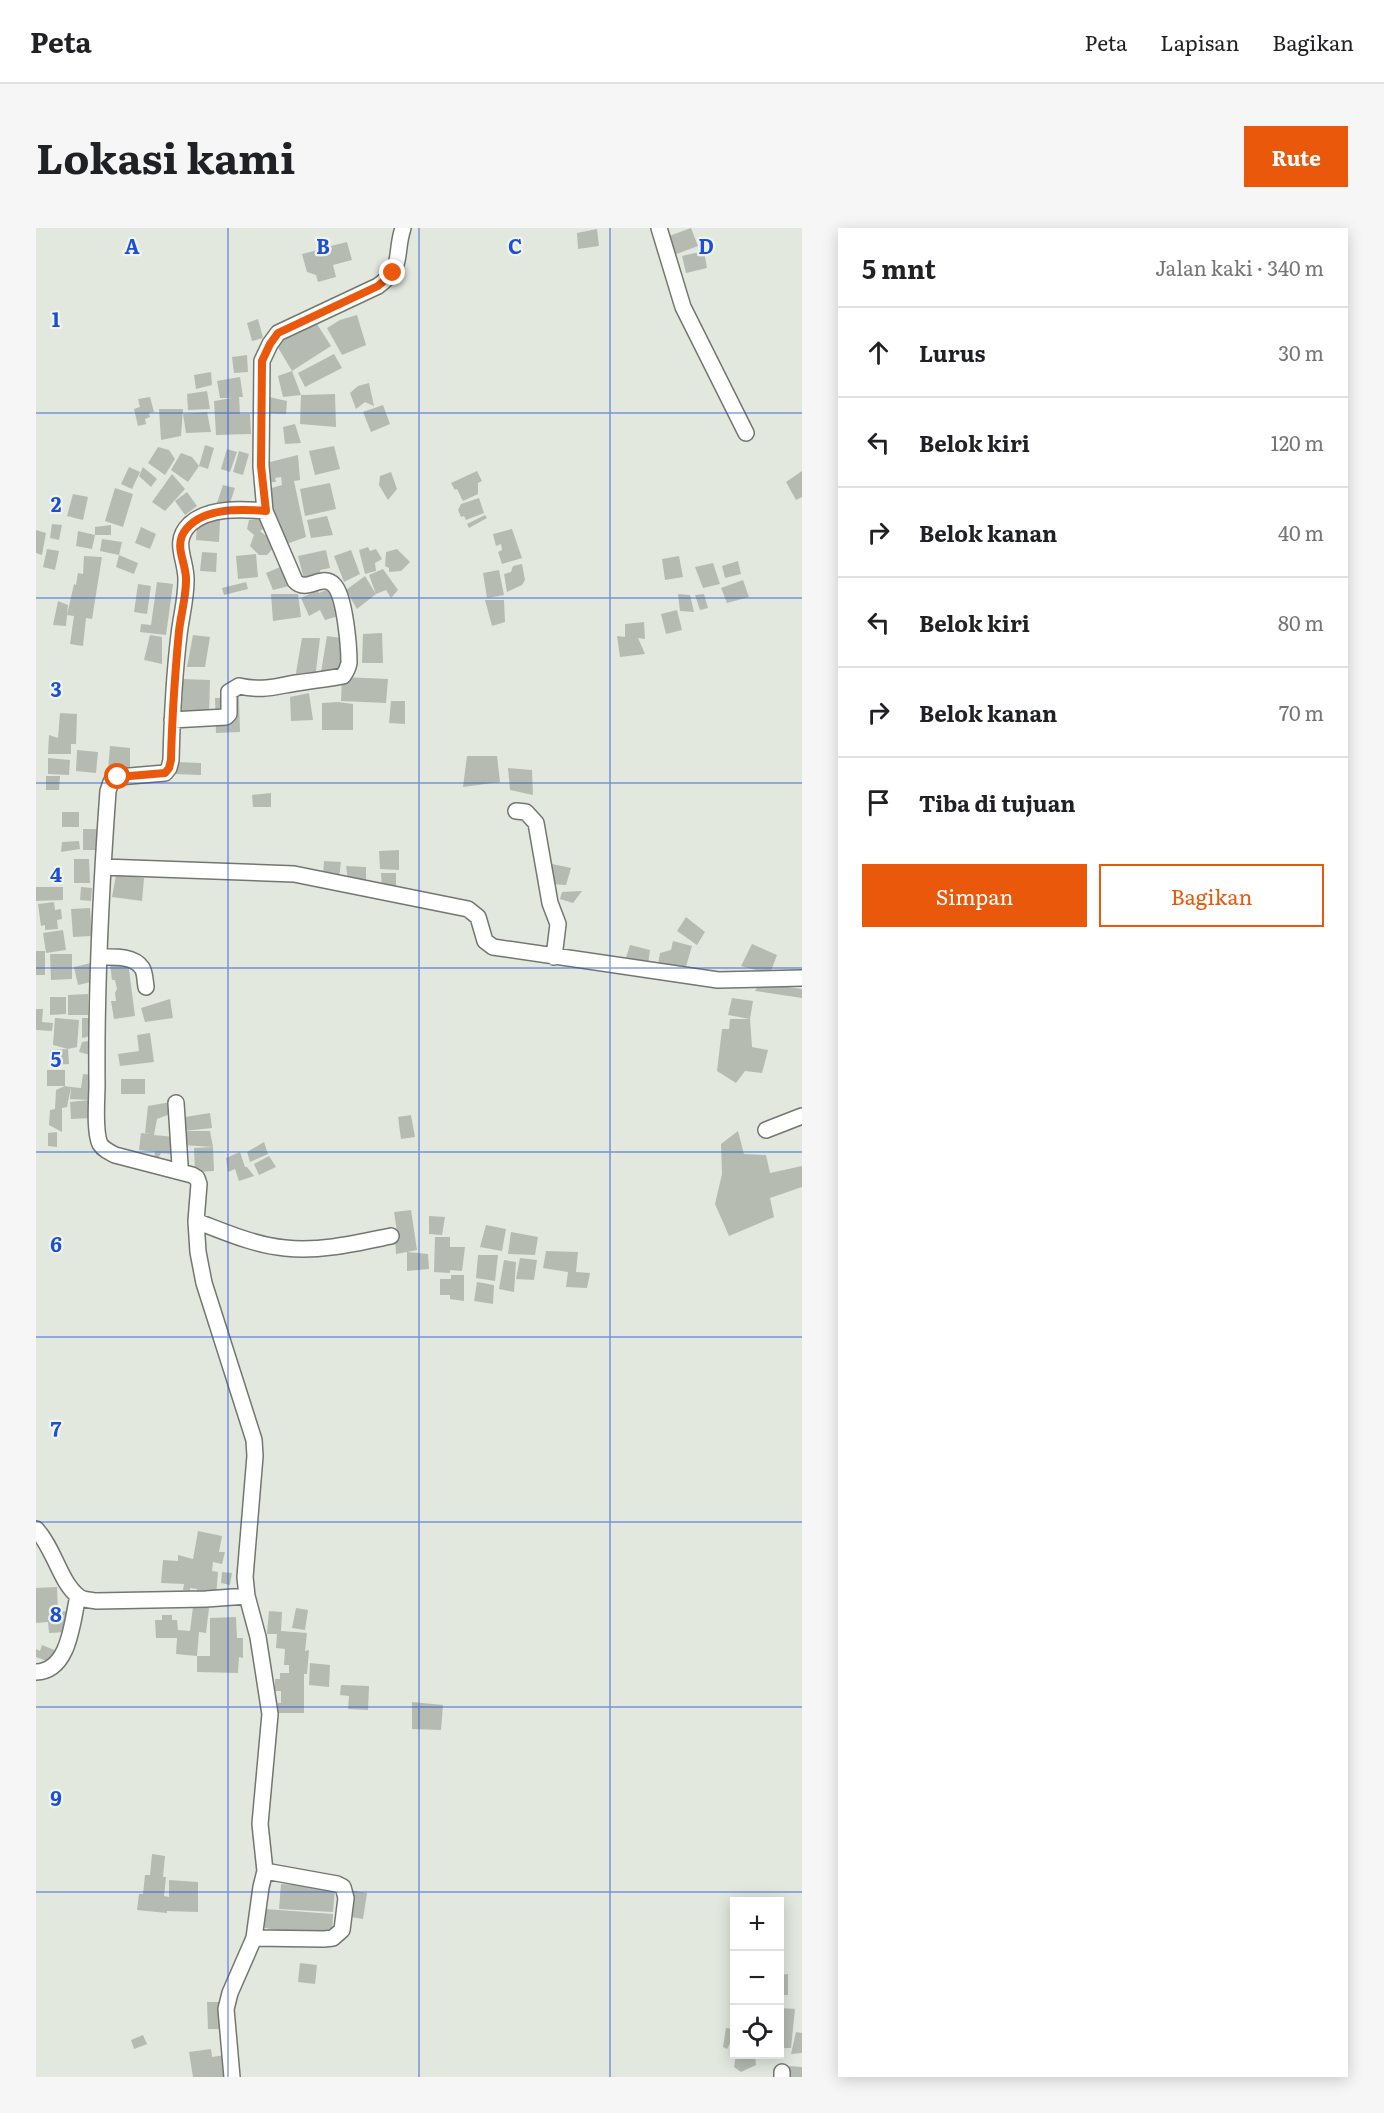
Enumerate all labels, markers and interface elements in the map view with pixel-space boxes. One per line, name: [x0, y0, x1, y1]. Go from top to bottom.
text: Peta: [30, 20, 92, 62]
text: Peta: [1085, 26, 1127, 57]
text: Lapisan: [1160, 26, 1239, 57]
text: Bagikan: [1272, 26, 1354, 57]
text: Lokasi kami: [36, 125, 295, 187]
button: Rute: [1244, 126, 1348, 187]
text: A: [124, 230, 140, 260]
text: B: [316, 230, 330, 260]
text: C: [508, 230, 522, 260]
text: D: [698, 230, 714, 260]
text: 5 mnt: [862, 248, 936, 287]
text: Jalan kaki · 340 m: [1155, 252, 1324, 282]
route end: [379, 259, 405, 285]
text: 1: [52, 303, 60, 333]
icon: ahead: [862, 336, 895, 369]
text: Lurus: [919, 336, 986, 369]
text: 30 m: [1278, 337, 1324, 367]
icon: left: [862, 426, 895, 459]
text: Belok kiri: [919, 426, 1030, 459]
text: 120 m: [1271, 427, 1324, 457]
text: 2: [51, 488, 62, 518]
icon: right: [862, 516, 895, 549]
text: Belok kanan: [919, 516, 1057, 549]
text: 40 m: [1278, 517, 1324, 547]
icon: left: [862, 606, 895, 639]
text: Belok kiri: [919, 606, 1030, 639]
text: 80 m: [1278, 607, 1324, 637]
text: 3: [50, 673, 62, 703]
icon: right: [862, 696, 895, 729]
text: Belok kanan: [919, 696, 1057, 729]
text: 70 m: [1279, 697, 1324, 727]
route start: [104, 763, 130, 789]
icon: arrive: [862, 786, 895, 819]
text: Tiba di tujuan: [919, 786, 1075, 819]
text: 4: [50, 858, 62, 888]
button: Simpan: [862, 864, 1087, 927]
button: Bagikan: [1099, 864, 1324, 927]
text: 5: [51, 1043, 62, 1073]
text: 6: [50, 1228, 62, 1258]
text: 7: [51, 1413, 62, 1443]
text: 8: [50, 1598, 62, 1628]
text: 9: [50, 1782, 62, 1812]
map controls: [730, 1897, 784, 2059]
button: +: [730, 1897, 784, 1951]
button: −: [730, 1951, 784, 2005]
button: locate: [730, 2005, 784, 2059]

